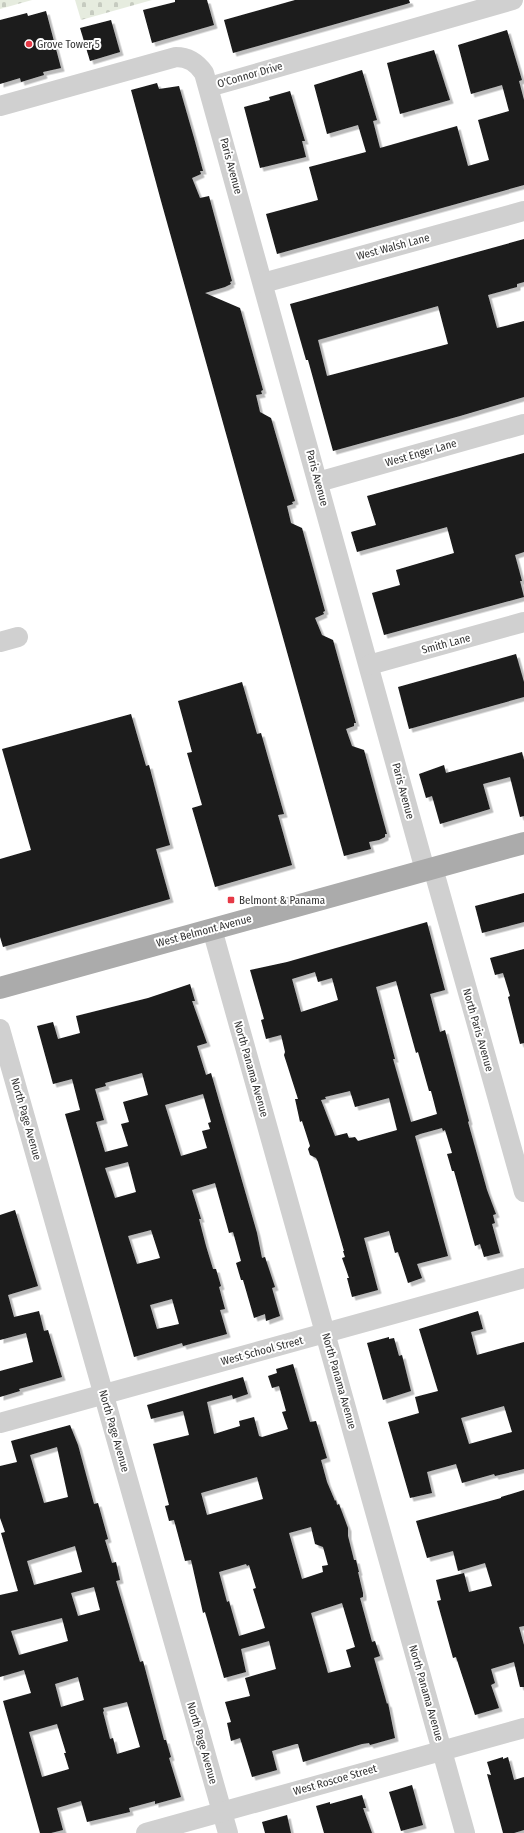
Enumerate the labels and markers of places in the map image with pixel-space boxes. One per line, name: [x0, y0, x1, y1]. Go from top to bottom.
place label: Grove Tower 5: [37, 38, 100, 51]
marker: Grove Tower 5: [24, 39, 34, 49]
place label: Belmont & Panama: [239, 894, 325, 907]
marker: Belmont & Panama: [226, 895, 236, 905]

